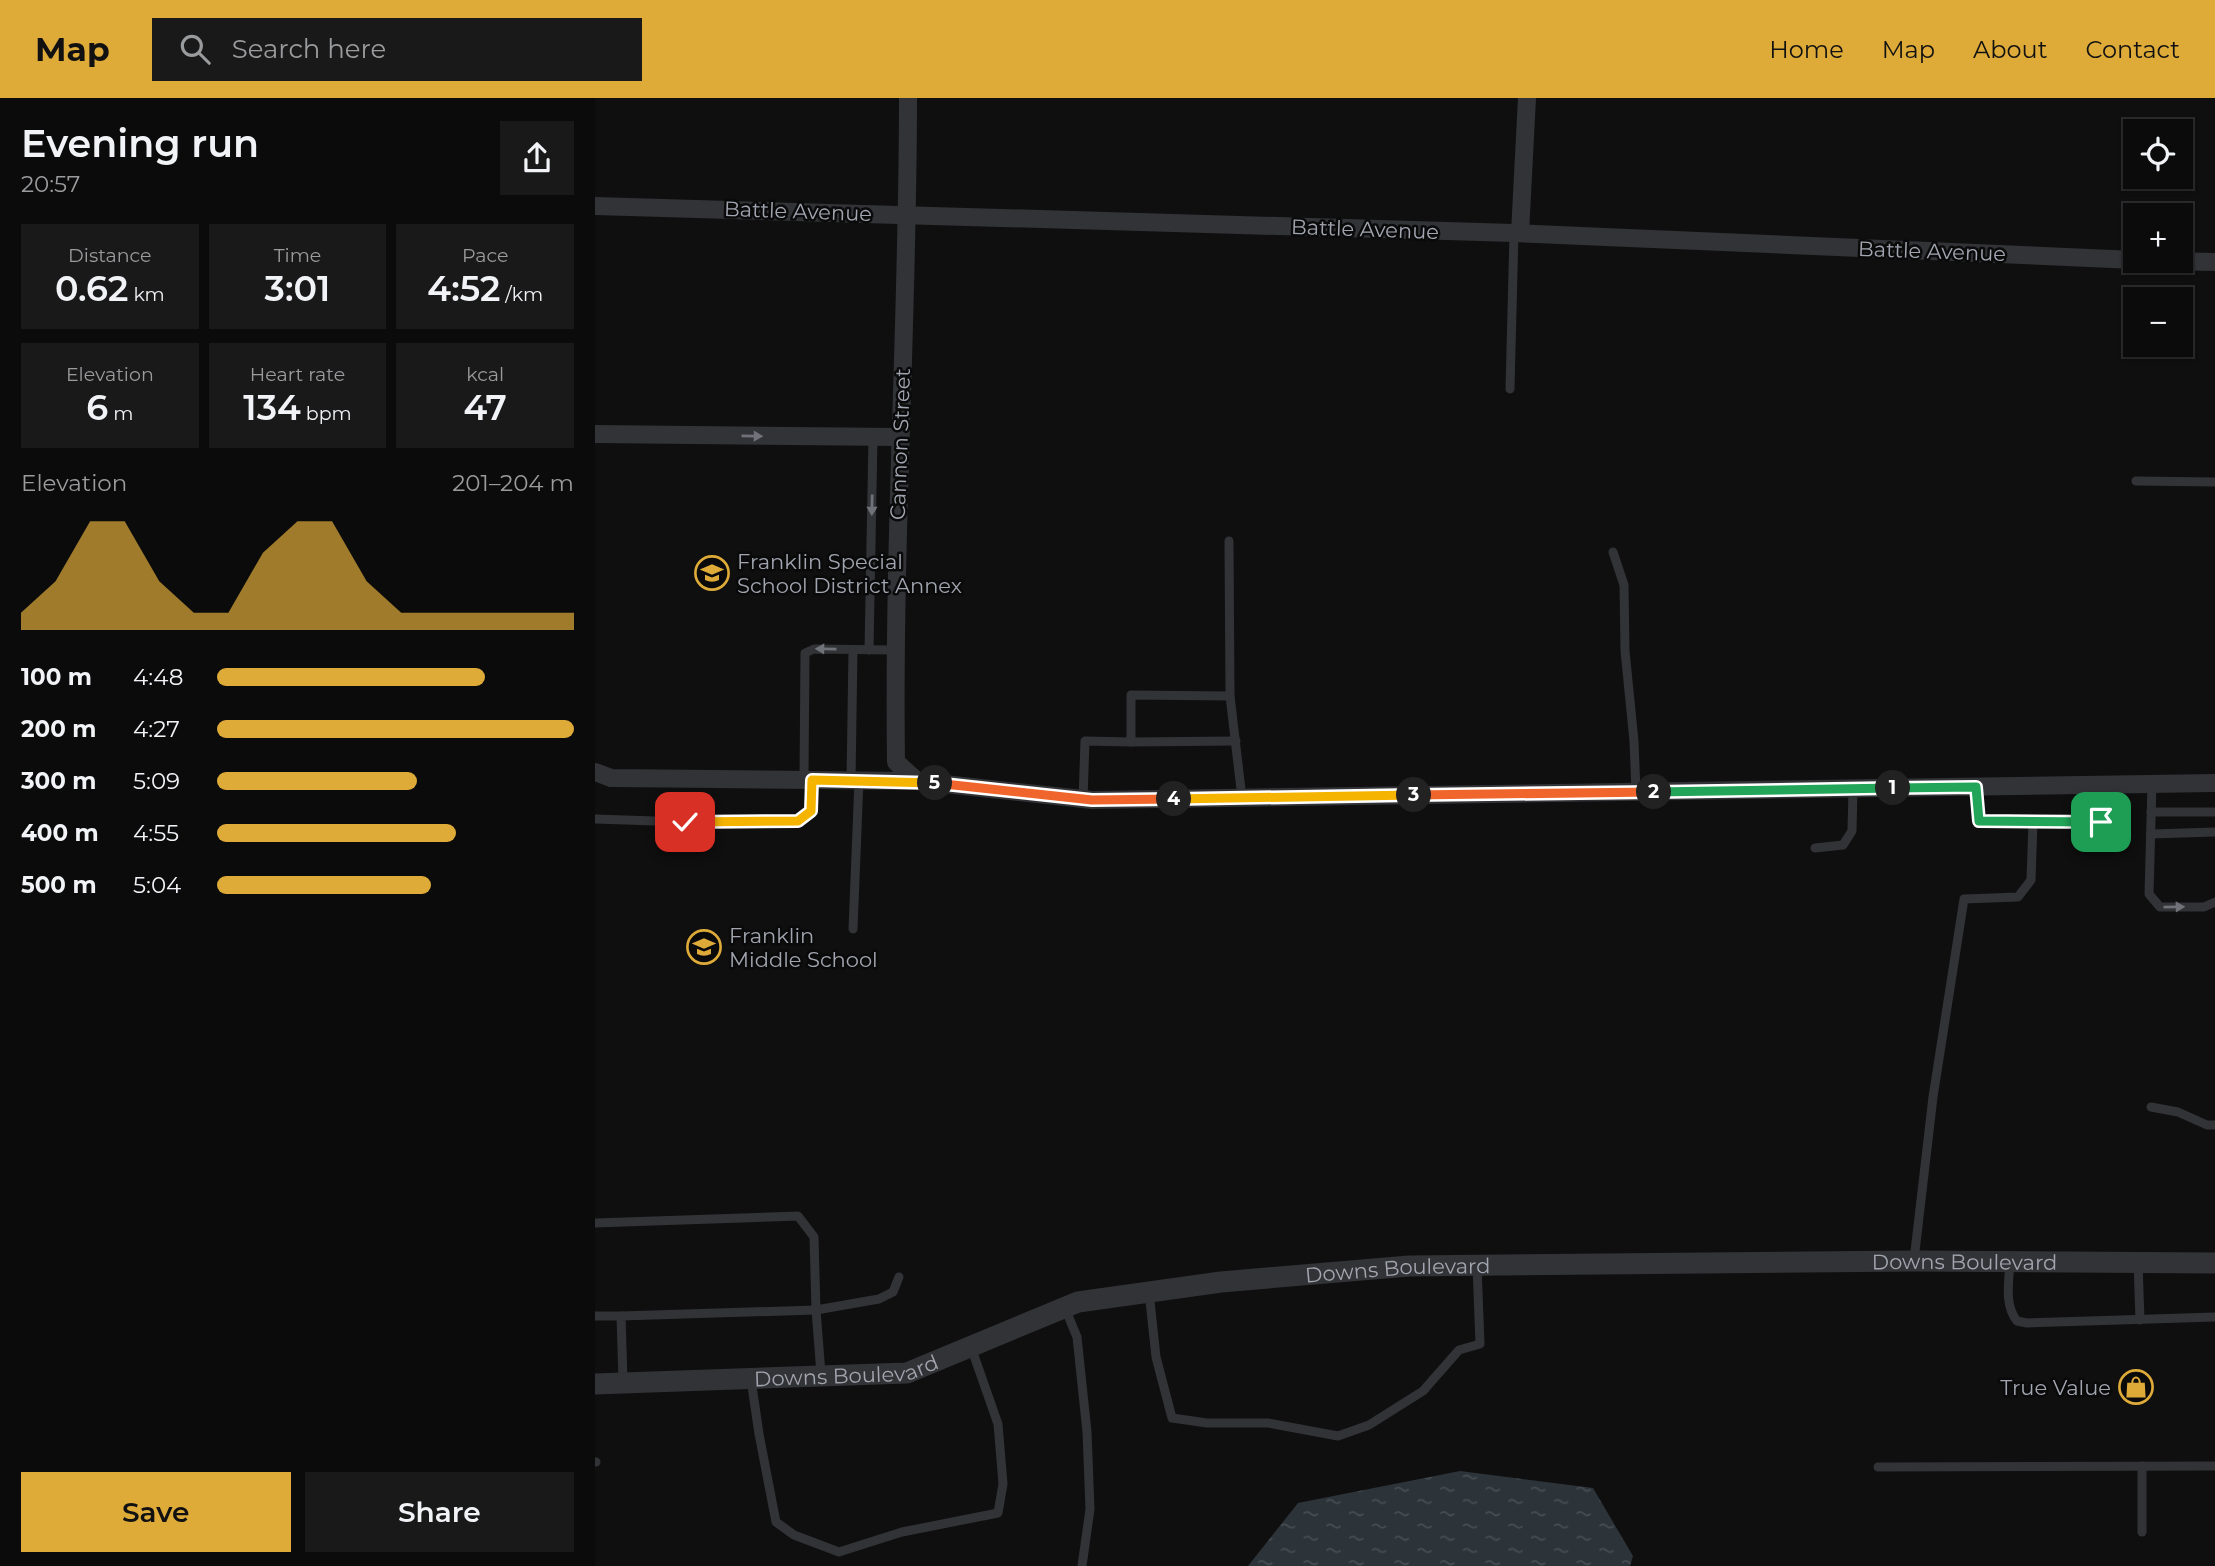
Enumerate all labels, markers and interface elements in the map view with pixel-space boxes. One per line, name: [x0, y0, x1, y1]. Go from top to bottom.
search box: [152, 18, 642, 81]
text: Map: [35, 29, 110, 69]
icon: search: [176, 30, 214, 68]
text: Search here: [232, 33, 386, 65]
text: Home: [1769, 35, 1844, 64]
text: Map: [1882, 35, 1935, 64]
text: About: [1973, 35, 2047, 64]
text: Contact: [2085, 35, 2180, 64]
map controls: [2123, 119, 2193, 357]
button: locate: [2123, 119, 2193, 189]
text: Evening run: [21, 120, 259, 167]
button: share: [500, 121, 574, 195]
text: 20:57: [21, 170, 80, 198]
street label: Battle Avenue: [724, 196, 872, 226]
button: +: [2123, 203, 2193, 273]
street label: Battle Avenue: [1291, 214, 1439, 244]
street label: Battle Avenue: [1858, 236, 2006, 266]
text: Distance: [68, 244, 152, 267]
text: Time: [274, 244, 321, 267]
text: Pace: [462, 244, 508, 267]
text: 0.62: [55, 267, 128, 310]
text: 3:01: [265, 267, 330, 310]
text: 4:52: [427, 267, 500, 310]
text: km: [128, 283, 165, 306]
text: /km: [500, 283, 543, 306]
button: −: [2123, 287, 2193, 357]
text: Elevation: [66, 363, 154, 386]
text: Heart rate: [250, 363, 345, 386]
text: kcal: [466, 363, 504, 386]
street label: Cannon Street: [885, 368, 915, 520]
text: 6: [86, 386, 108, 429]
text: 134: [243, 386, 301, 429]
text: 47: [463, 386, 507, 429]
text: m: [108, 402, 133, 425]
text: bpm: [301, 402, 352, 425]
one-way arrow: [741, 430, 763, 441]
text: Elevation: [21, 469, 127, 497]
text: 201–204 m: [452, 469, 574, 497]
one-way arrow: [866, 495, 877, 517]
place label: Franklin Special School District Annex: [737, 549, 962, 598]
school or university icon: Franklin Special School District Annex: [693, 554, 731, 592]
one-way arrow: [815, 643, 837, 655]
text: 100 m: [21, 663, 92, 691]
text: 4:48: [133, 663, 183, 691]
text: 200 m: [21, 715, 96, 743]
text: 4:27: [133, 715, 180, 743]
pin: 5: [917, 766, 953, 800]
text: 300 m: [21, 767, 97, 795]
text: 5:09: [133, 767, 180, 795]
pin: 1: [1875, 770, 1911, 806]
text: 5: [929, 771, 940, 794]
pin: 2: [1637, 774, 1671, 810]
text: 1: [1889, 776, 1896, 799]
pin: 3: [1397, 778, 1431, 812]
text: 2: [1648, 780, 1659, 803]
pin: 4: [1157, 782, 1191, 816]
text: 3: [1408, 783, 1419, 806]
text: 4: [1167, 787, 1180, 810]
pin: [655, 792, 715, 852]
pin: [2071, 792, 2131, 852]
icon: check: [666, 803, 704, 841]
icon: arrive: [2082, 803, 2120, 841]
text: 400 m: [21, 819, 99, 847]
text: 4:55: [133, 819, 179, 847]
text: 500 m: [21, 871, 97, 899]
text: 5:04: [133, 871, 181, 899]
one-way arrow: [2163, 901, 2185, 913]
place label: Franklin Middle School: [729, 923, 878, 972]
school or university icon: Franklin Middle School: [685, 928, 723, 966]
street label: Downs Boulevard: [1872, 1248, 2057, 1274]
street label: Downs Boulevard: [1304, 1253, 1491, 1287]
street label: Downs Boulevard: [754, 1349, 942, 1391]
shop icon: True Value: [2117, 1368, 2155, 1406]
place label: True Value: [2000, 1375, 2111, 1400]
button: Save: [21, 1472, 291, 1552]
button: Share: [305, 1472, 574, 1552]

